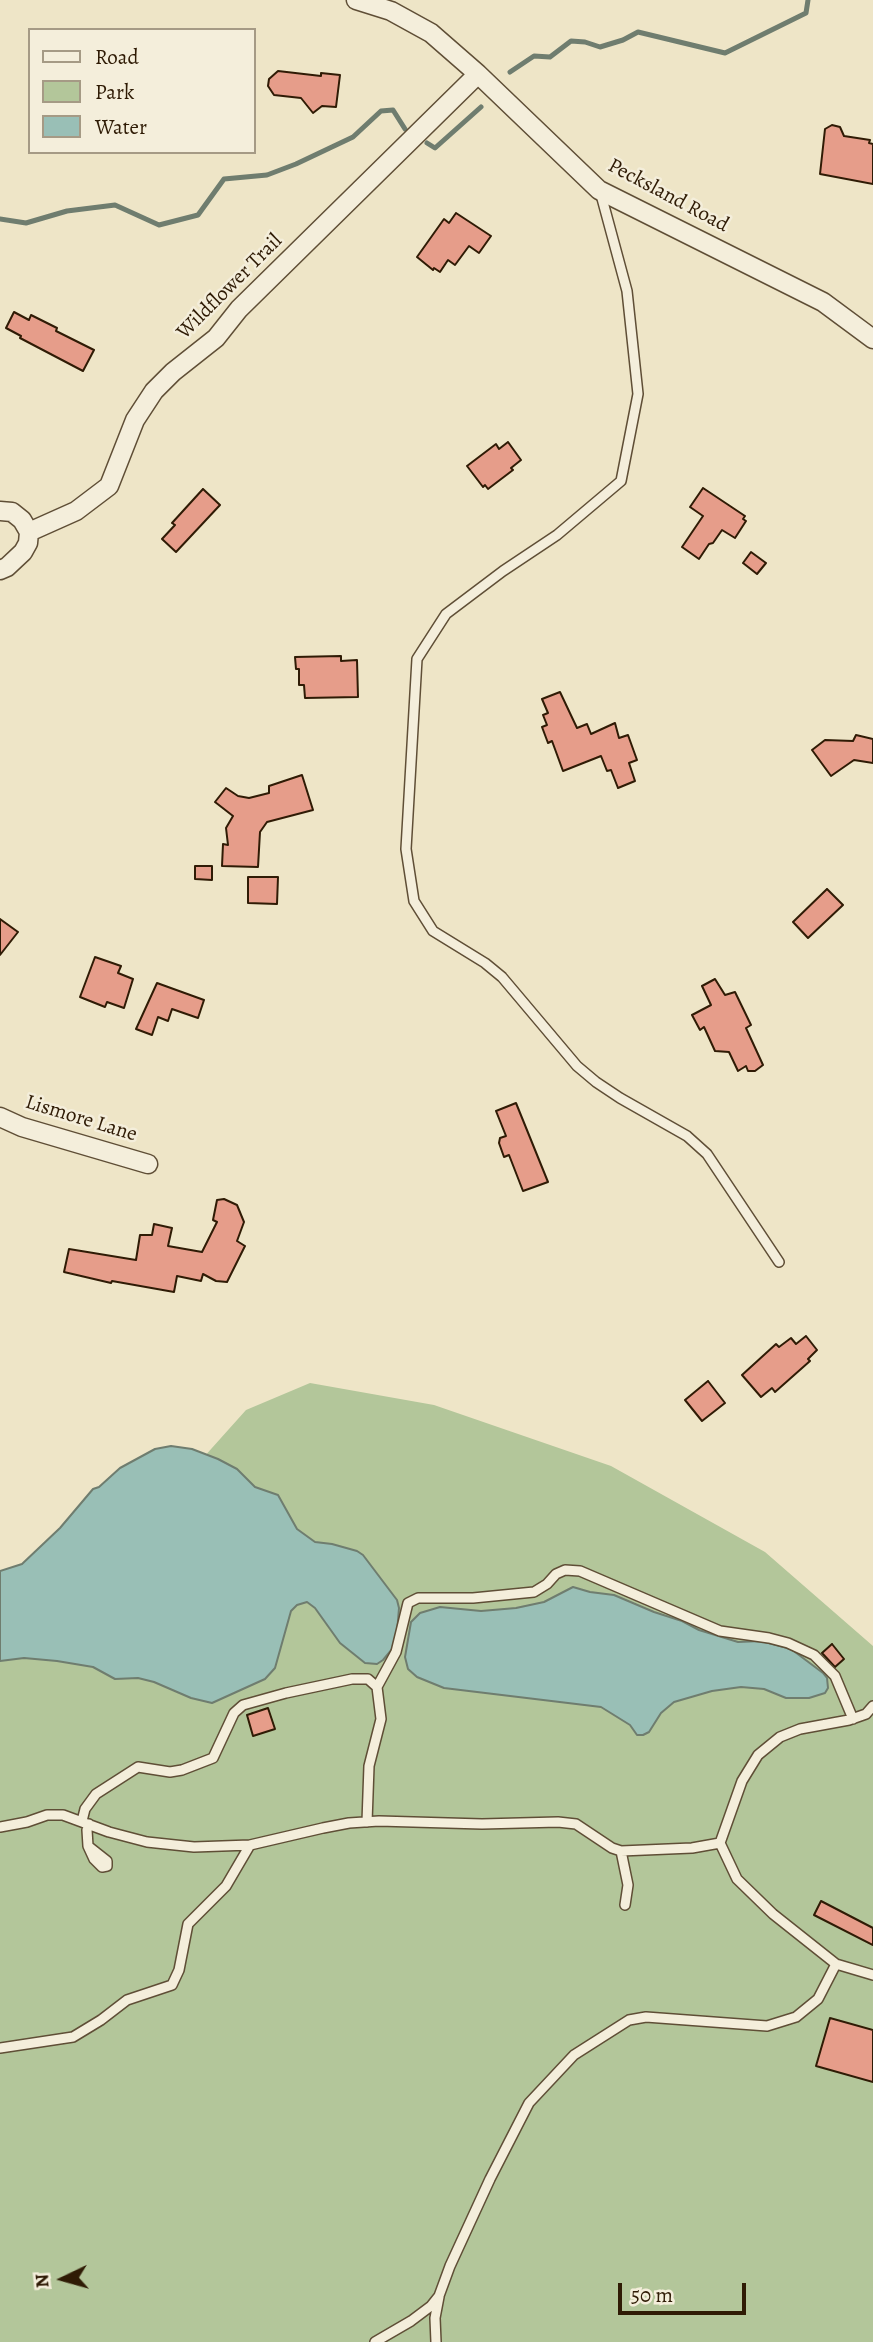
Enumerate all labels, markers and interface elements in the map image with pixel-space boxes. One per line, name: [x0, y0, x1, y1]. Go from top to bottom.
legend: [28, 28, 256, 154]
text: Road: [95, 43, 139, 71]
text: Park: [95, 78, 134, 106]
text: Water: [95, 113, 147, 141]
street label: Pecksland Road: [603, 154, 733, 238]
street label: Wildflower Trail: [172, 229, 288, 345]
street label: Lismore Lane: [22, 1090, 140, 1148]
north arrow: [28, 2244, 98, 2314]
scale bar: [621, 2268, 749, 2312]
text: N: [29, 2273, 56, 2289]
text: 50 m: [631, 2281, 673, 2309]

